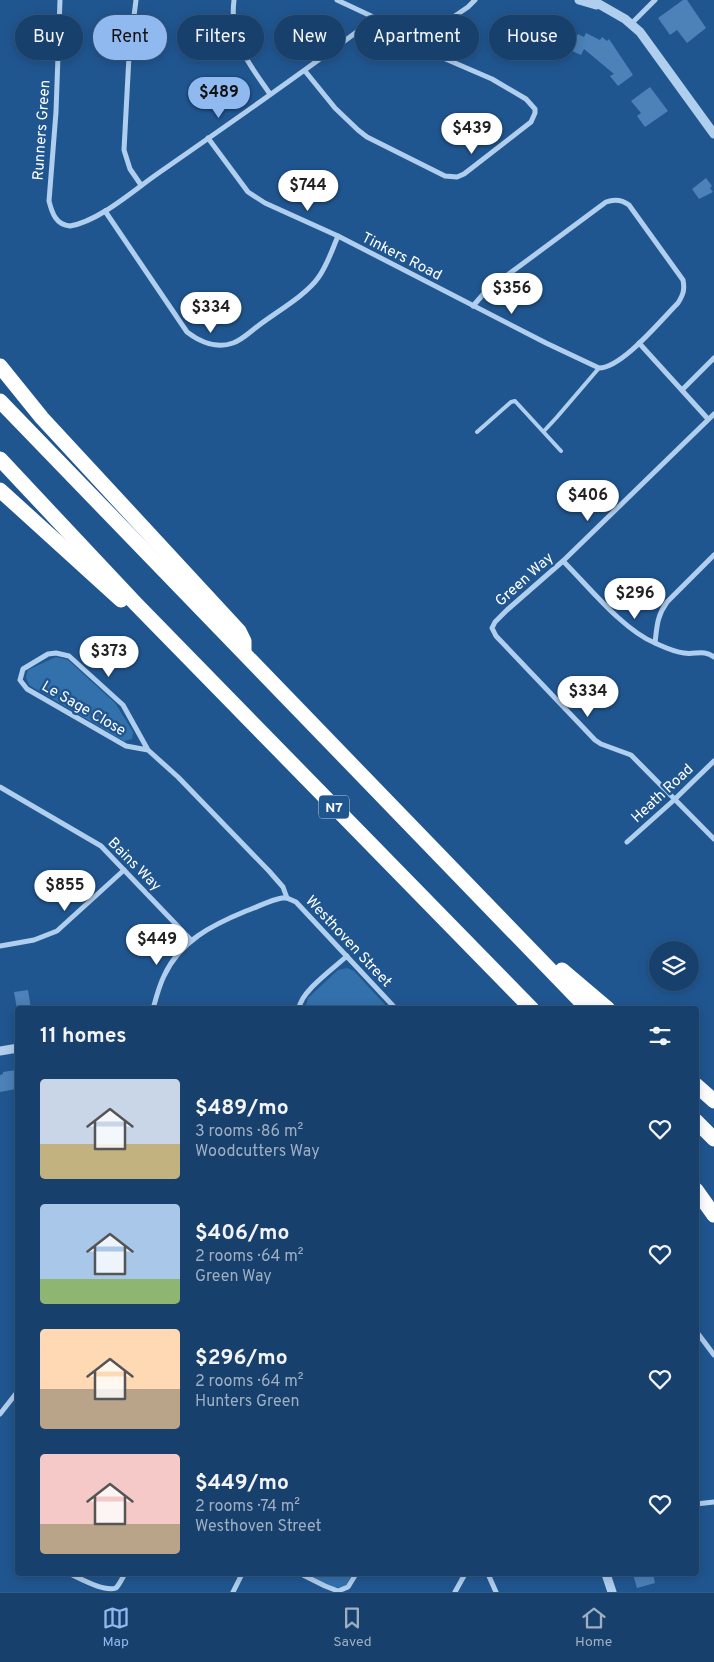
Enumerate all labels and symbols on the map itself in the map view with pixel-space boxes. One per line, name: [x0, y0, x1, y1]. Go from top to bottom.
pin: $489: [189, 76, 249, 119]
street label: Runners Green: [30, 79, 55, 181]
pin: $439: [442, 112, 502, 155]
pin: $744: [278, 170, 338, 212]
street label: Tinkers Road: [358, 229, 445, 286]
pin: $356: [482, 272, 542, 315]
pin: $334: [181, 292, 241, 334]
pin: $406: [558, 480, 618, 522]
street label: Green Way: [492, 549, 558, 611]
pin: $296: [605, 578, 665, 620]
pin: $373: [79, 636, 139, 678]
pin: $334: [558, 676, 618, 718]
street label: Le Sage Close: [38, 678, 129, 741]
street label: Heath Road: [628, 760, 698, 828]
road number: N7: [319, 796, 349, 819]
street label: Bains Way: [103, 834, 165, 896]
pin: $855: [35, 870, 95, 912]
street label: Westhoven Street: [301, 892, 395, 992]
pin: $449: [127, 924, 187, 966]

